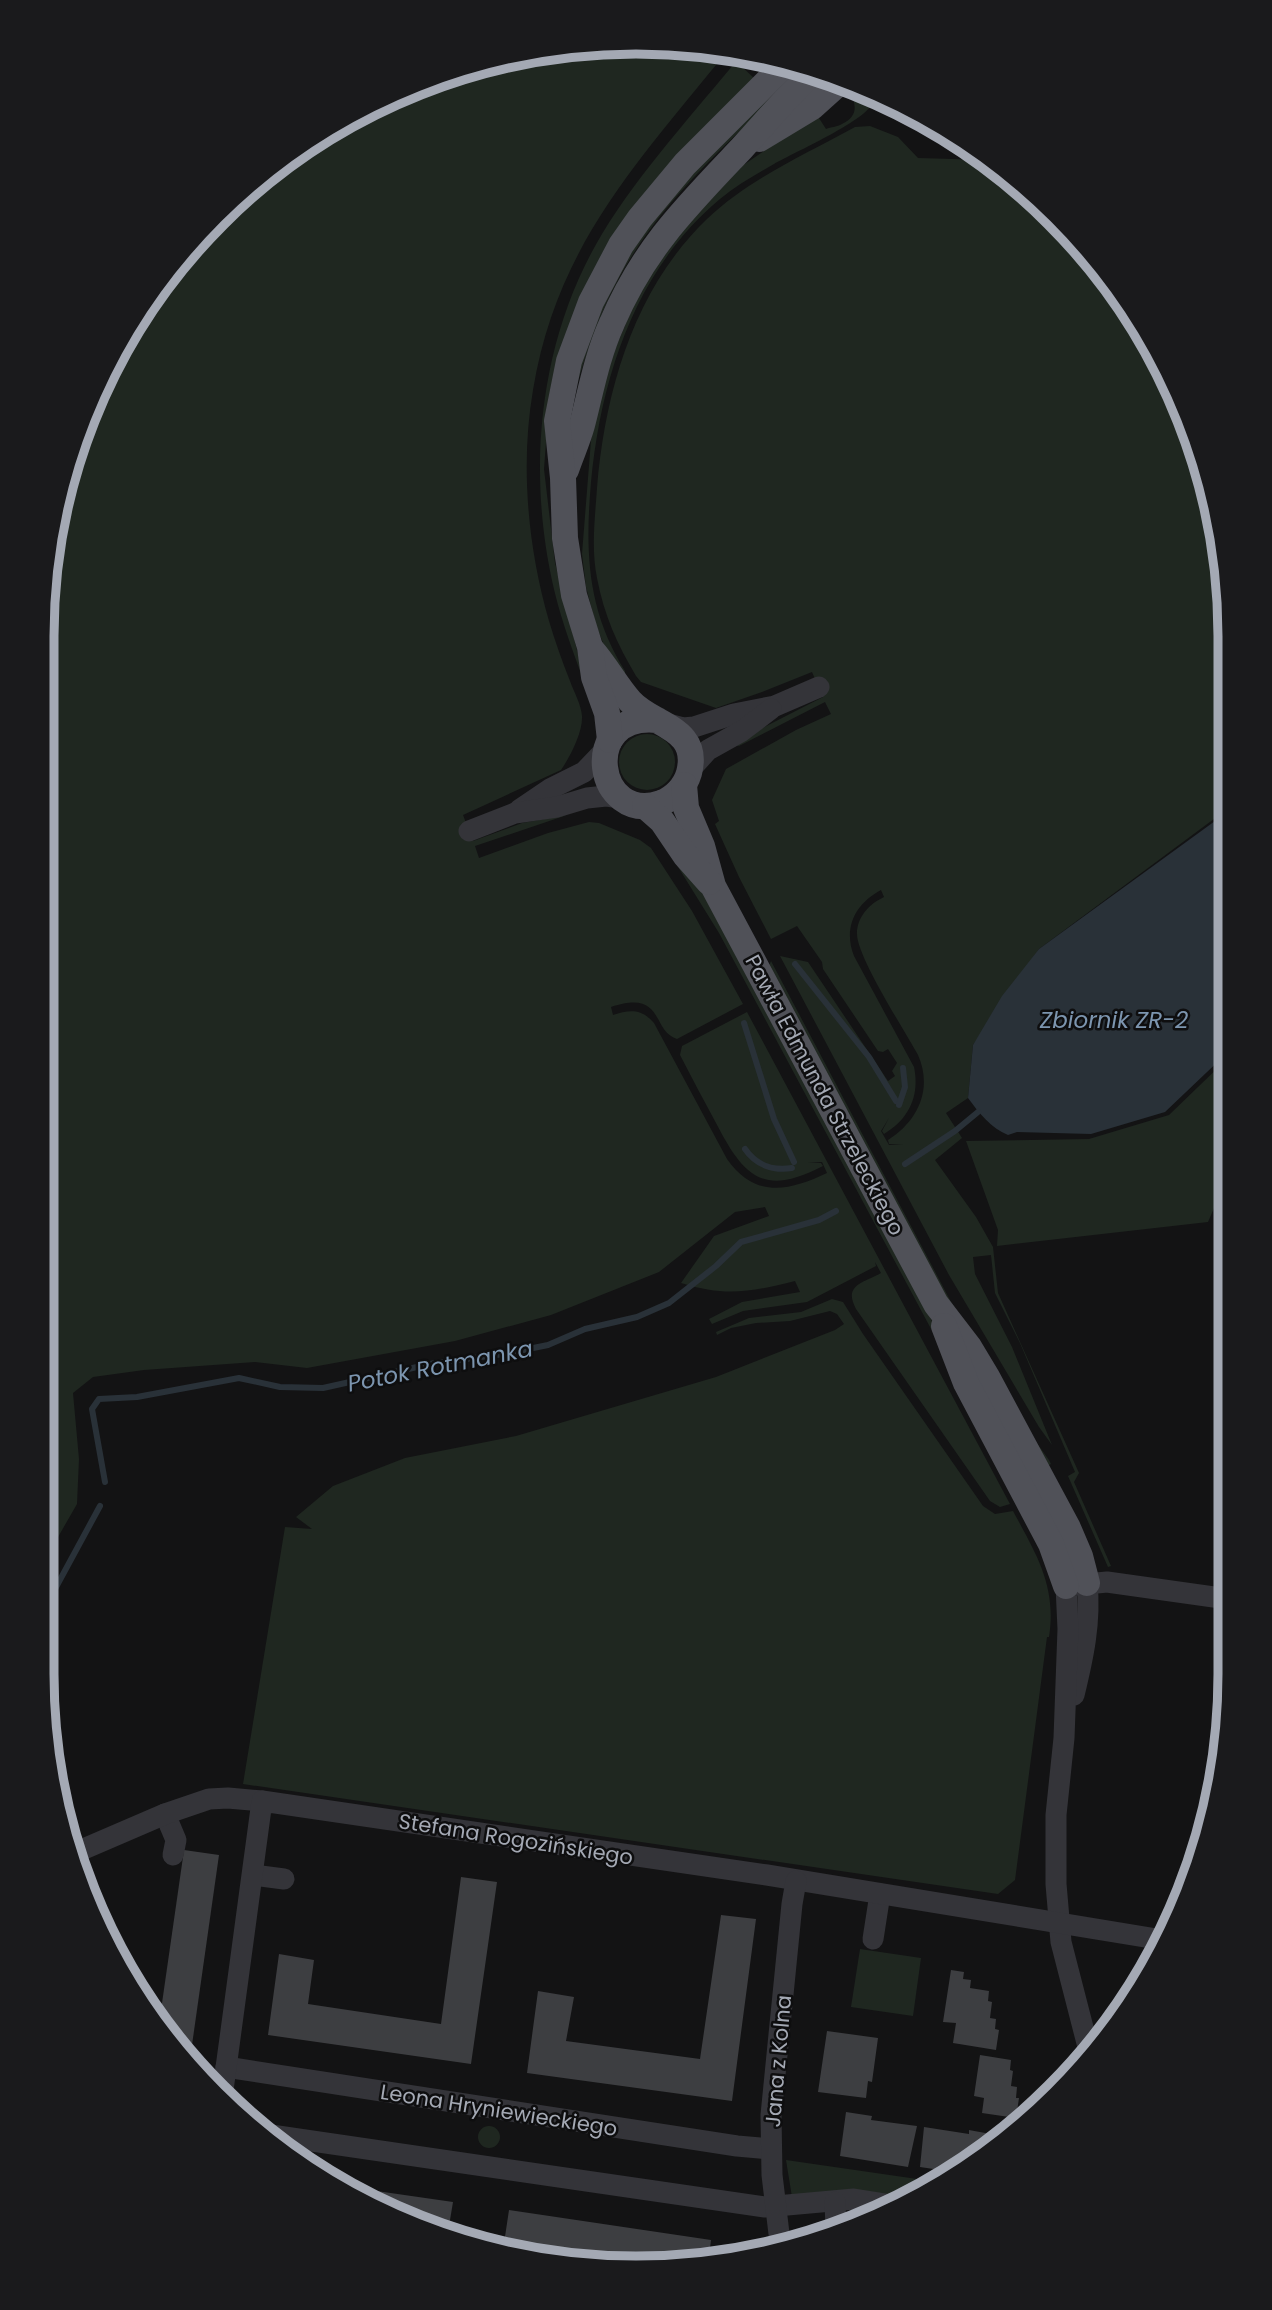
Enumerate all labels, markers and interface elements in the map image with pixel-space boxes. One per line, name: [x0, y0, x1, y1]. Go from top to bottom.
street label: Pawła Edmunda Strzeleckiego: [738, 950, 912, 1240]
water label: Zbiornik ZR-2: [1039, 1004, 1188, 1036]
water label: Potok Rotmanka: [345, 1332, 535, 1400]
street label: Stefana Rogozińskiego: [397, 1806, 635, 1872]
street label: Jana z Kolna: [758, 1994, 798, 2128]
street label: Leona Hryniewieckiego: [379, 2077, 619, 2143]

